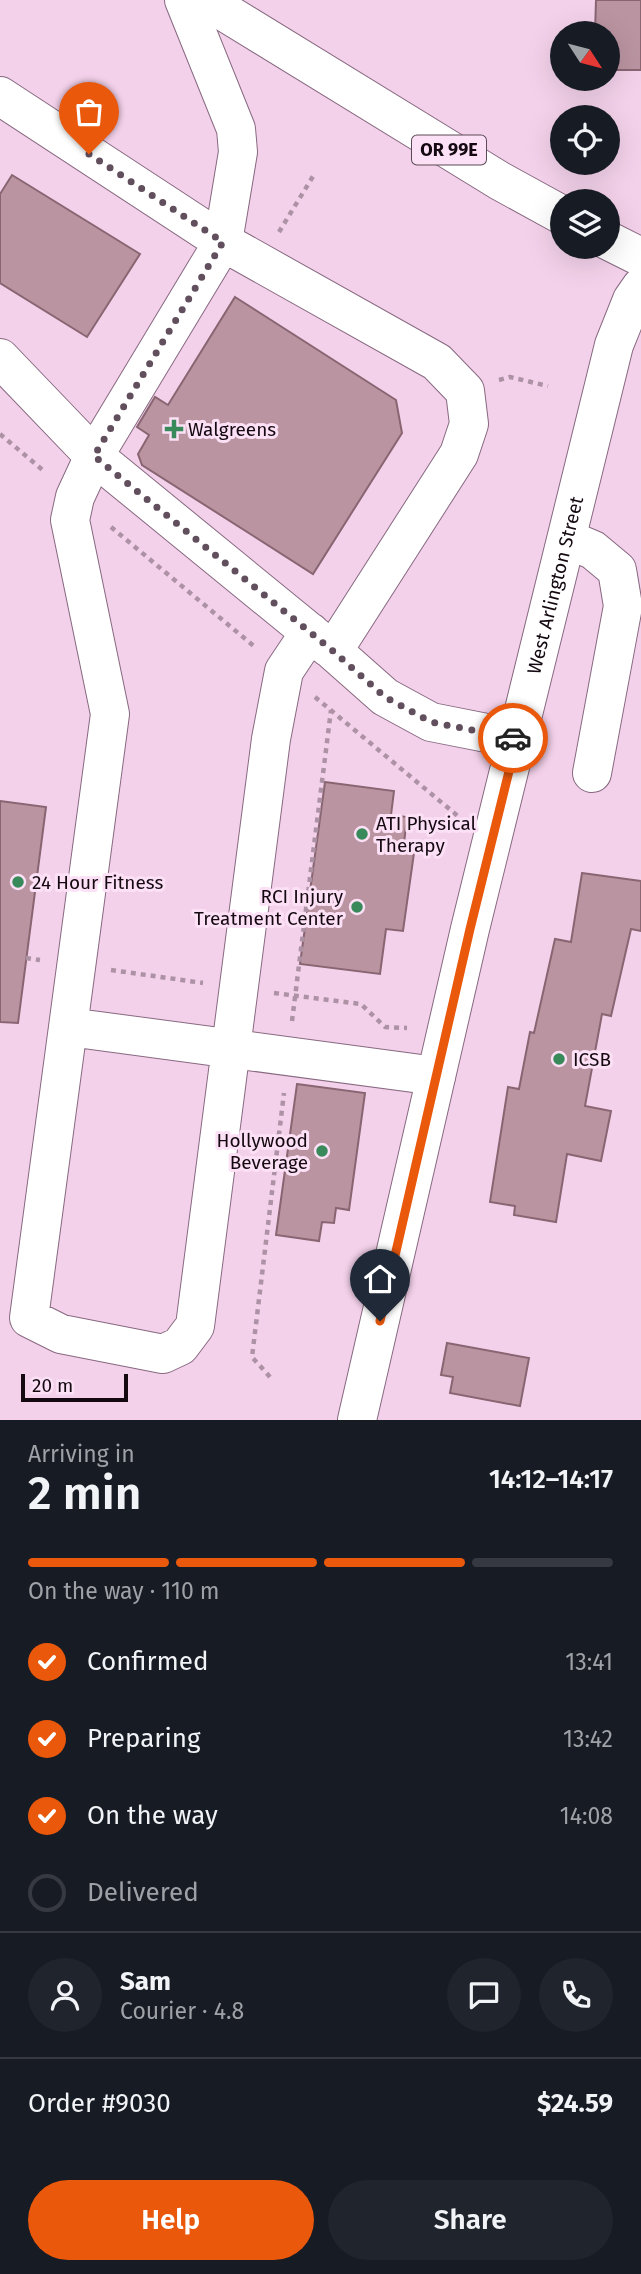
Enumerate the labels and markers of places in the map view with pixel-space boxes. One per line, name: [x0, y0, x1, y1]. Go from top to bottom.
pin: [59, 82, 119, 154]
place label: Walgreens: [188, 418, 276, 441]
marker: Walgreens: [166, 421, 182, 437]
place label: ATI Physical Therapy: [376, 812, 477, 857]
marker: ATI Physical Therapy: [354, 826, 370, 842]
place label: 24 Hour Fitness: [32, 871, 164, 894]
marker: 24 Hour Fitness: [10, 874, 26, 890]
place label: RCI Injury Treatment Center: [194, 885, 344, 930]
marker: RCI Injury Treatment Center: [349, 899, 365, 915]
place label: ICSB: [573, 1048, 611, 1071]
marker: ICSB: [551, 1051, 567, 1067]
place label: Hollywood Beverage: [217, 1129, 308, 1174]
marker: Hollywood Beverage: [314, 1143, 330, 1159]
pin: [350, 1249, 410, 1321]

